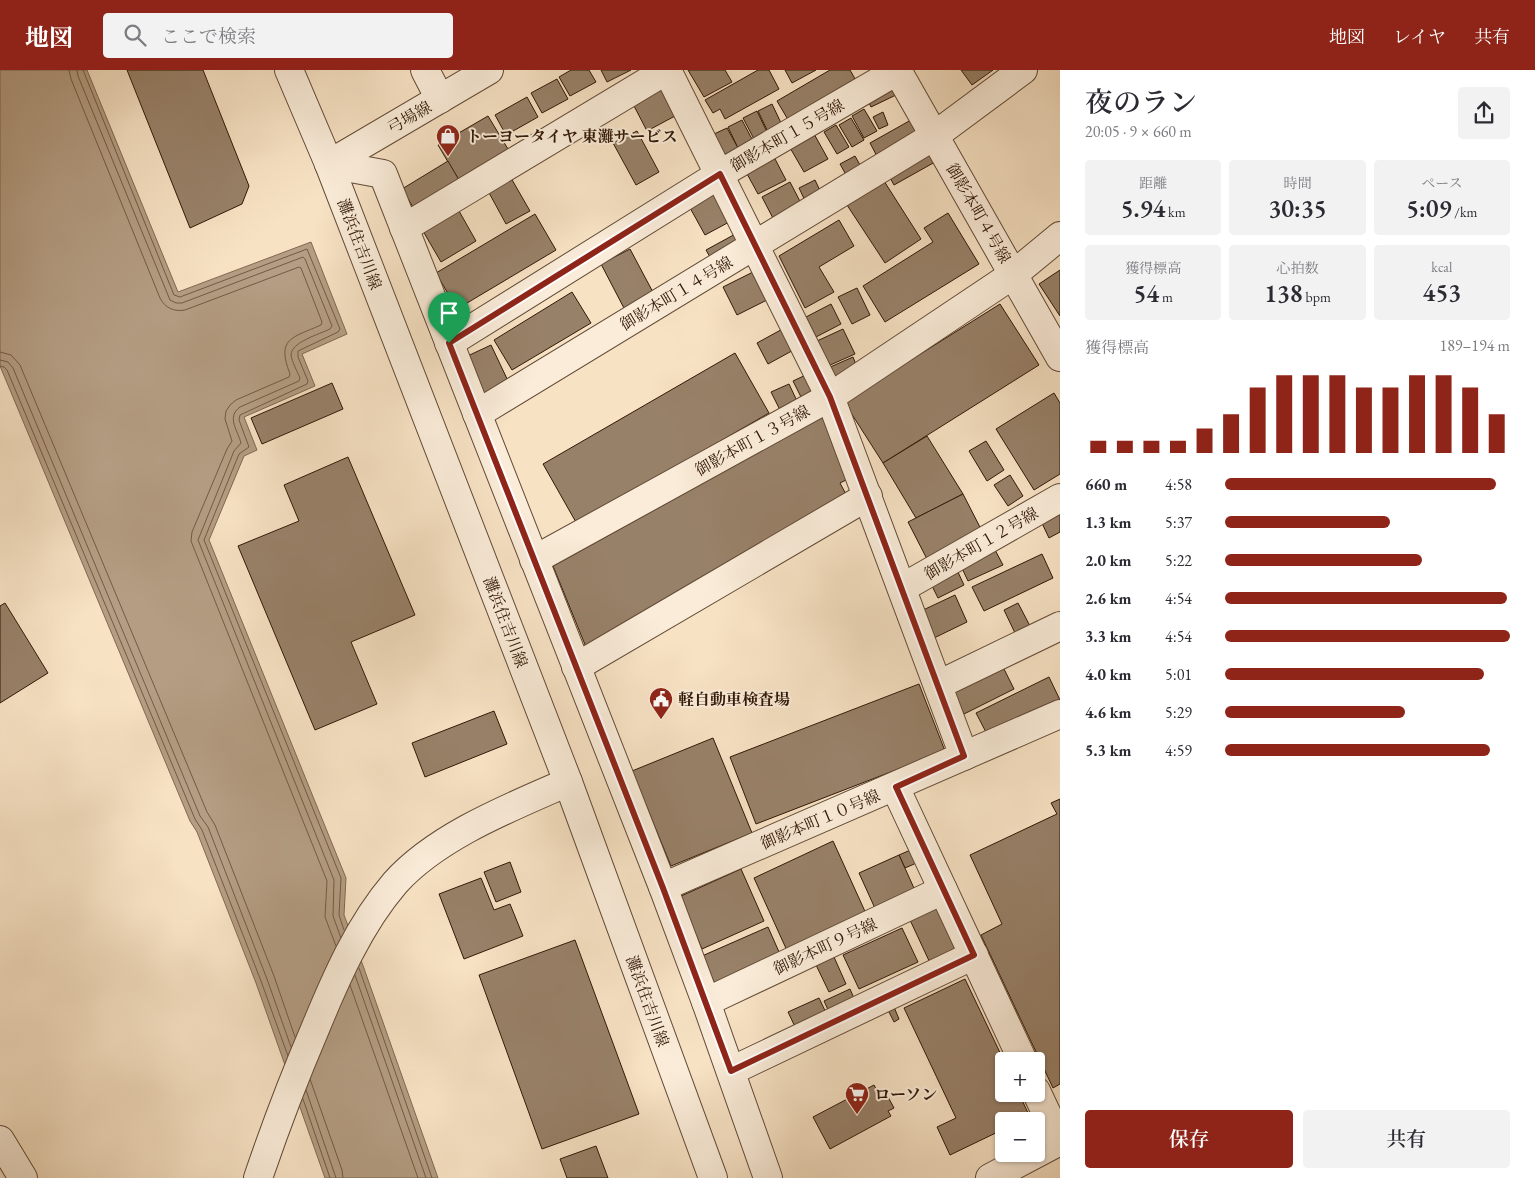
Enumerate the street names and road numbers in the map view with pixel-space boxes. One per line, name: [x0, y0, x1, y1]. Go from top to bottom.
street label: 御影本町１５号線: [727, 94, 848, 177]
street label: 弓場線: [383, 96, 435, 139]
street label: 御影本町４号線: [941, 159, 1016, 267]
street label: 灘浜住吉川線: [333, 196, 387, 293]
street label: 御影本町１４号線: [616, 251, 737, 335]
street label: 御影本町１３号線: [691, 400, 813, 481]
street label: 御影本町１２号線: [921, 502, 1042, 585]
street label: 灘浜住吉川線: [479, 574, 533, 671]
street label: 御影本町１０号線: [757, 785, 883, 854]
street label: 御影本町９号線: [770, 913, 880, 980]
street label: 灘浜住吉川線: [621, 952, 674, 1050]

